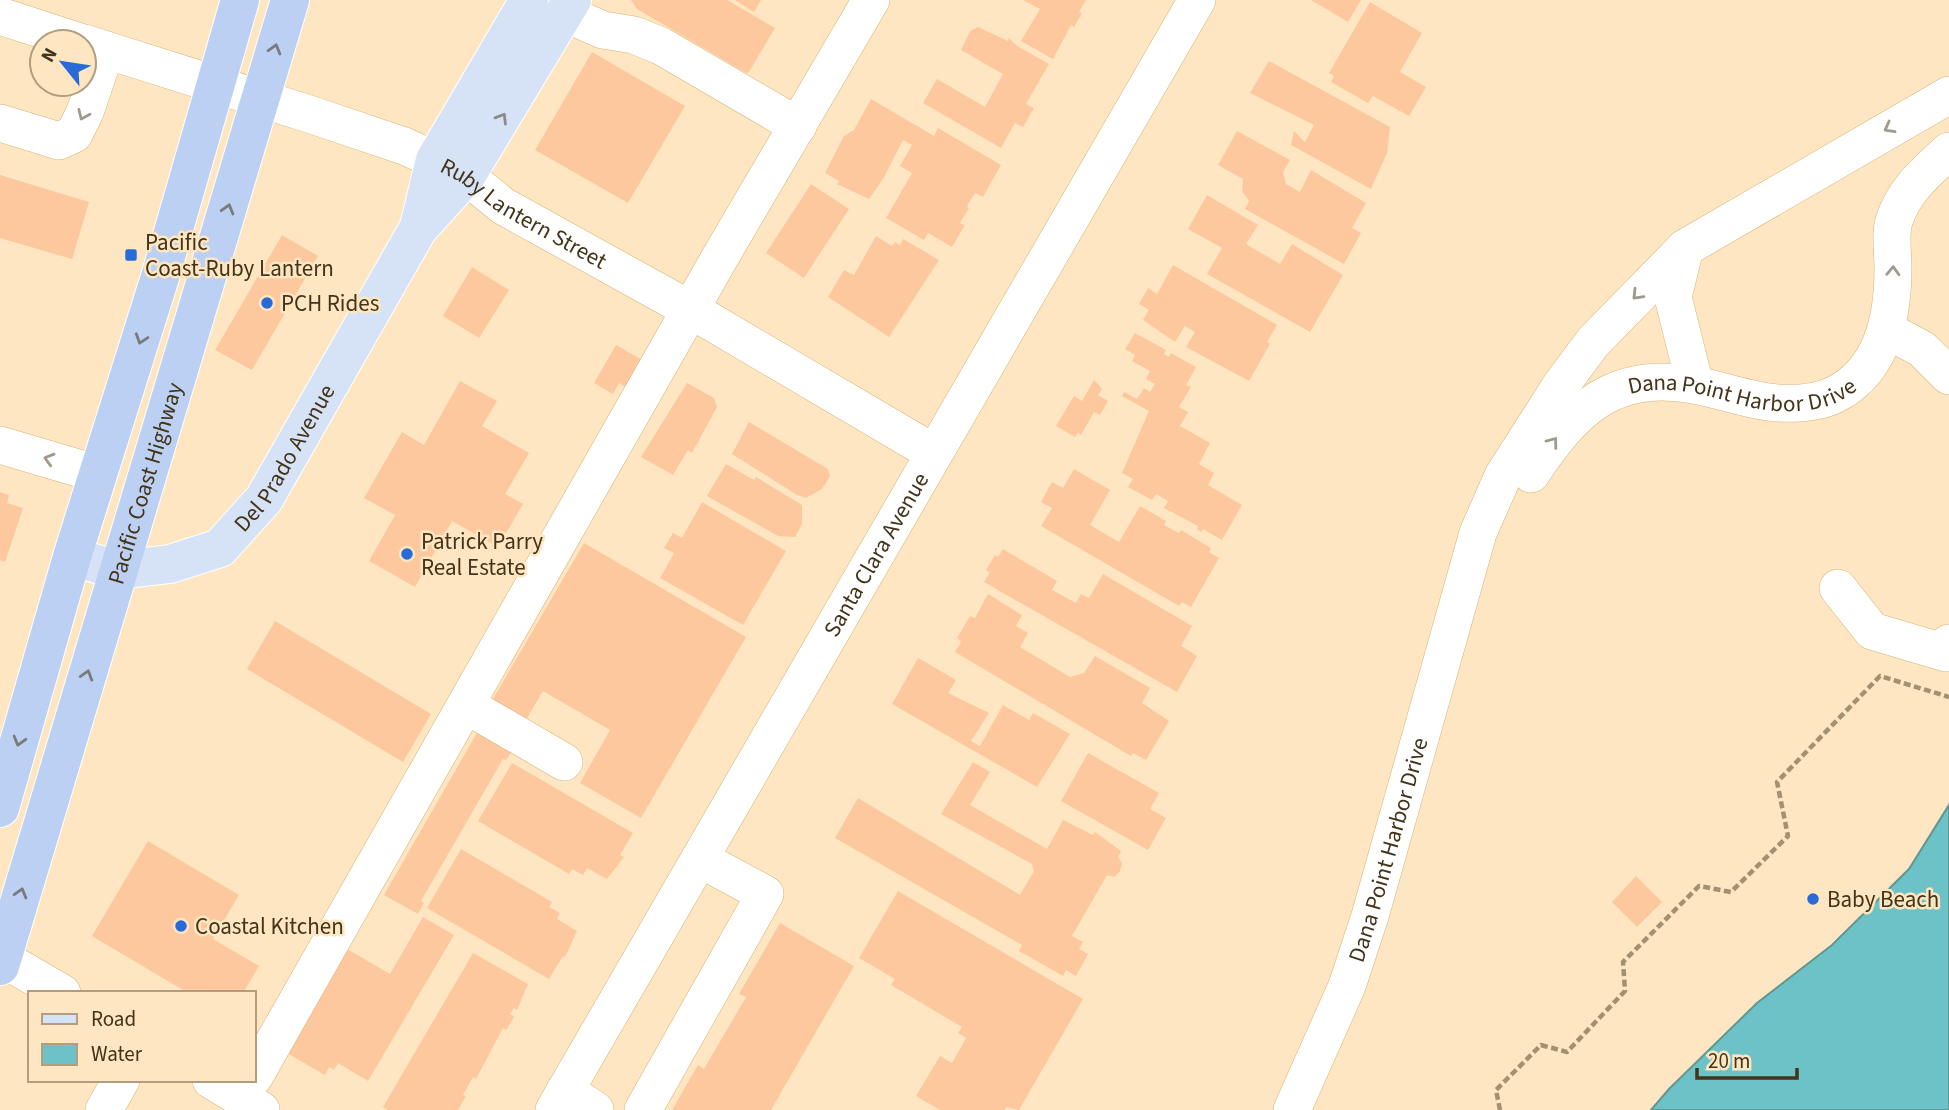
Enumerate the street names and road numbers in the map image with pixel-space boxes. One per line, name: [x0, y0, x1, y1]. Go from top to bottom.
street label: Ruby Lantern Street: [435, 149, 613, 277]
street label: Dana Point Harbor Drive: [1625, 365, 1863, 420]
street label: Pacific Coast Highway: [99, 378, 191, 588]
street label: Del Prado Avenue: [226, 378, 343, 539]
street label: Santa Clara Avenue: [815, 466, 936, 643]
street label: Dana Point Harbor Drive: [1339, 734, 1436, 966]

